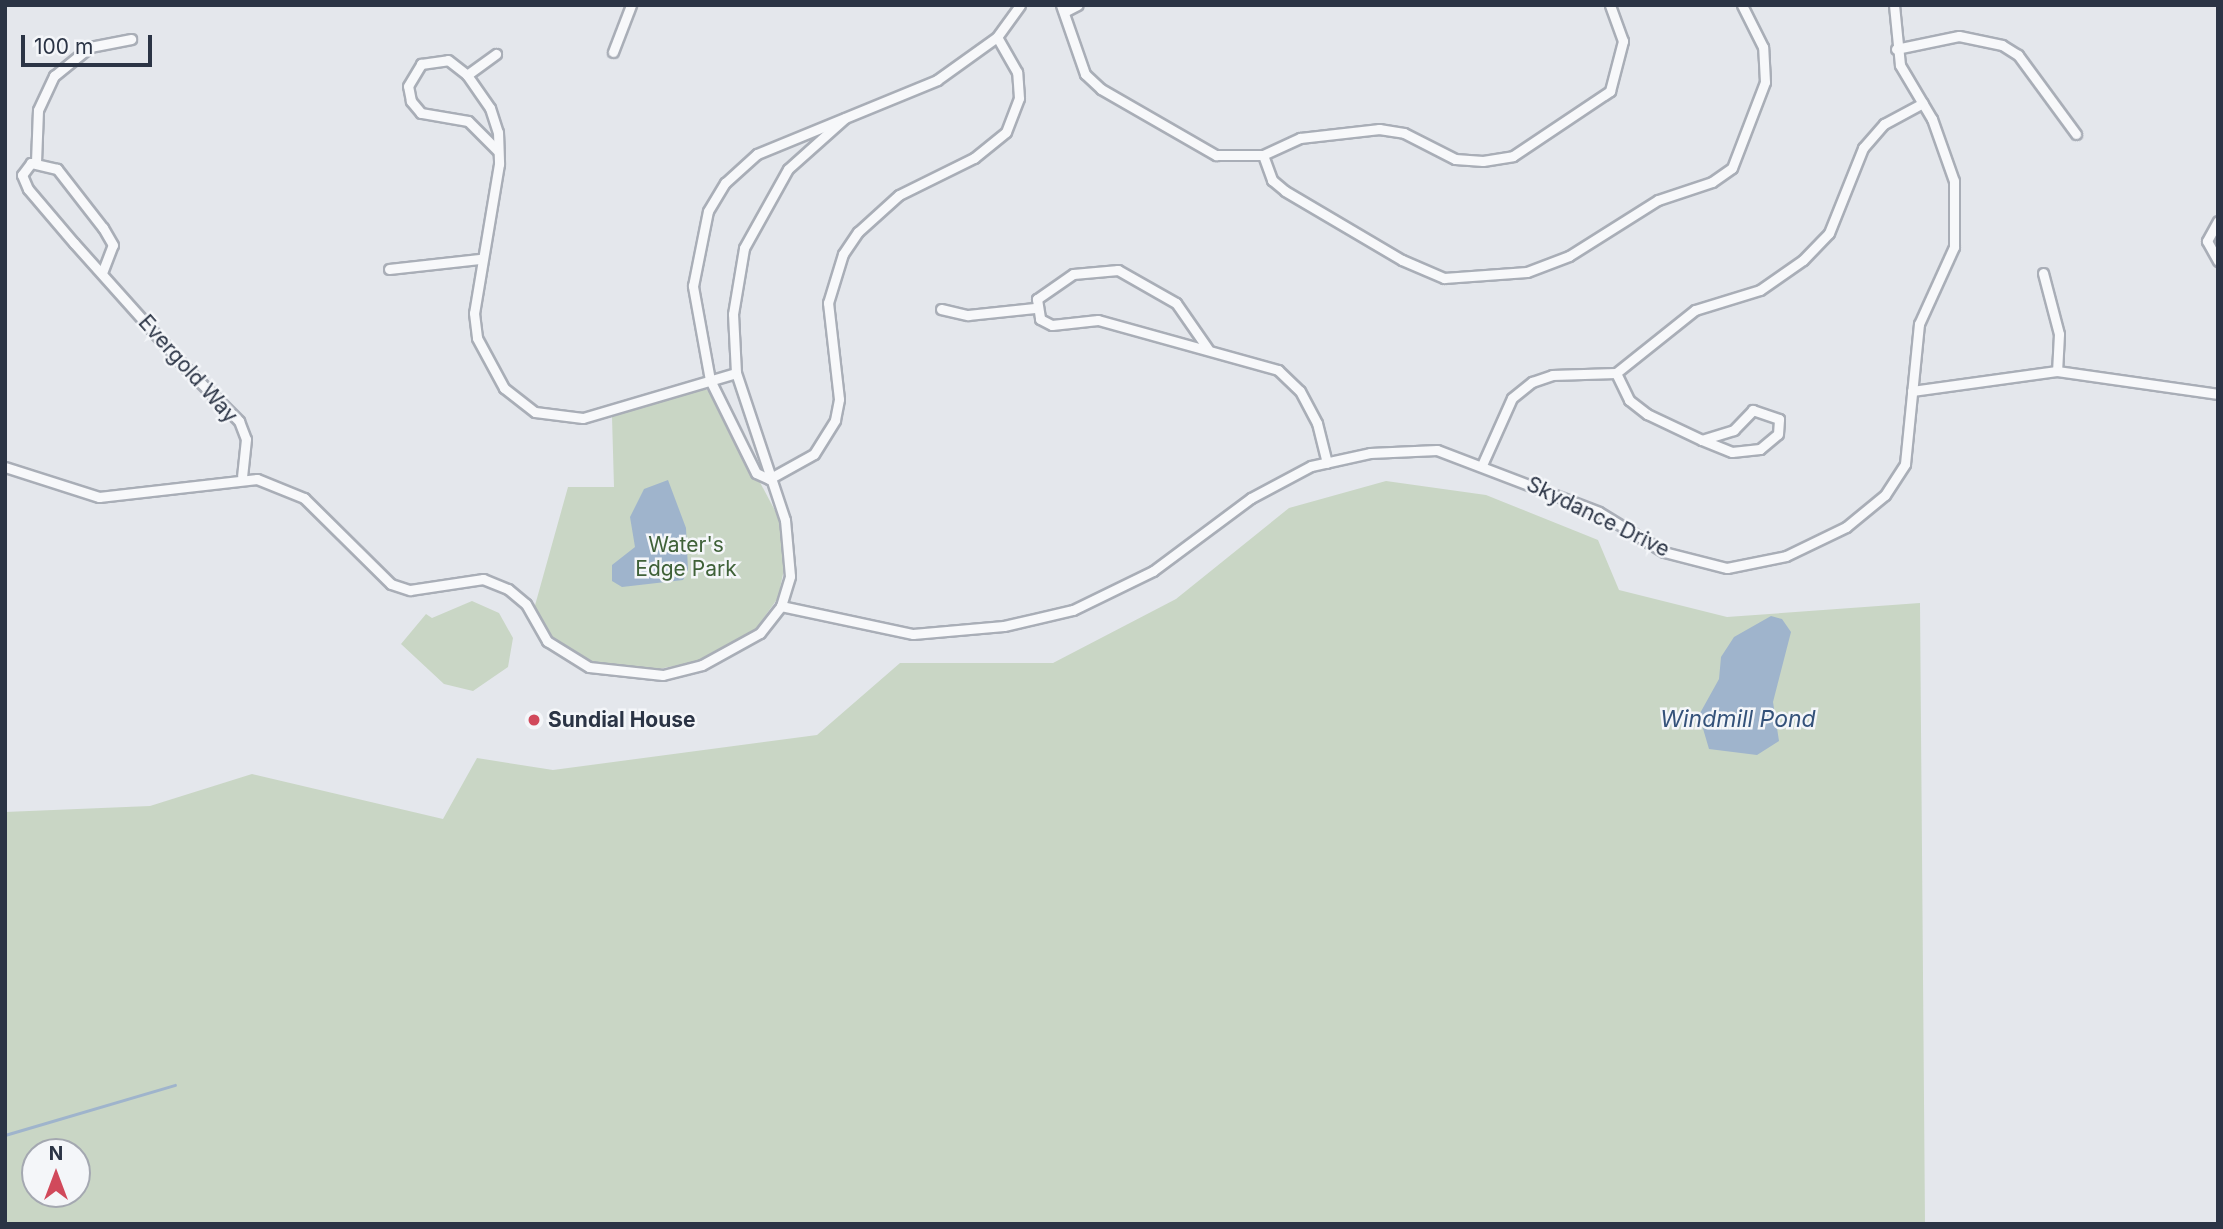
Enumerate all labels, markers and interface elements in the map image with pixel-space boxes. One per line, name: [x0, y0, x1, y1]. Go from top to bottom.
scale bar: [24, 21, 156, 65]
text: 100 m: [34, 34, 93, 59]
street label: Evergold Way: [133, 310, 243, 428]
street label: Skydance Drive: [1523, 472, 1673, 562]
park label: Water's Edge Park: [635, 532, 737, 582]
water label: Windmill Pond: [1660, 705, 1816, 733]
place label: Sundial House: [548, 707, 696, 733]
marker: Sundial House: [526, 712, 542, 728]
north arrow: [21, 1138, 91, 1208]
text: N: [49, 1142, 63, 1165]

